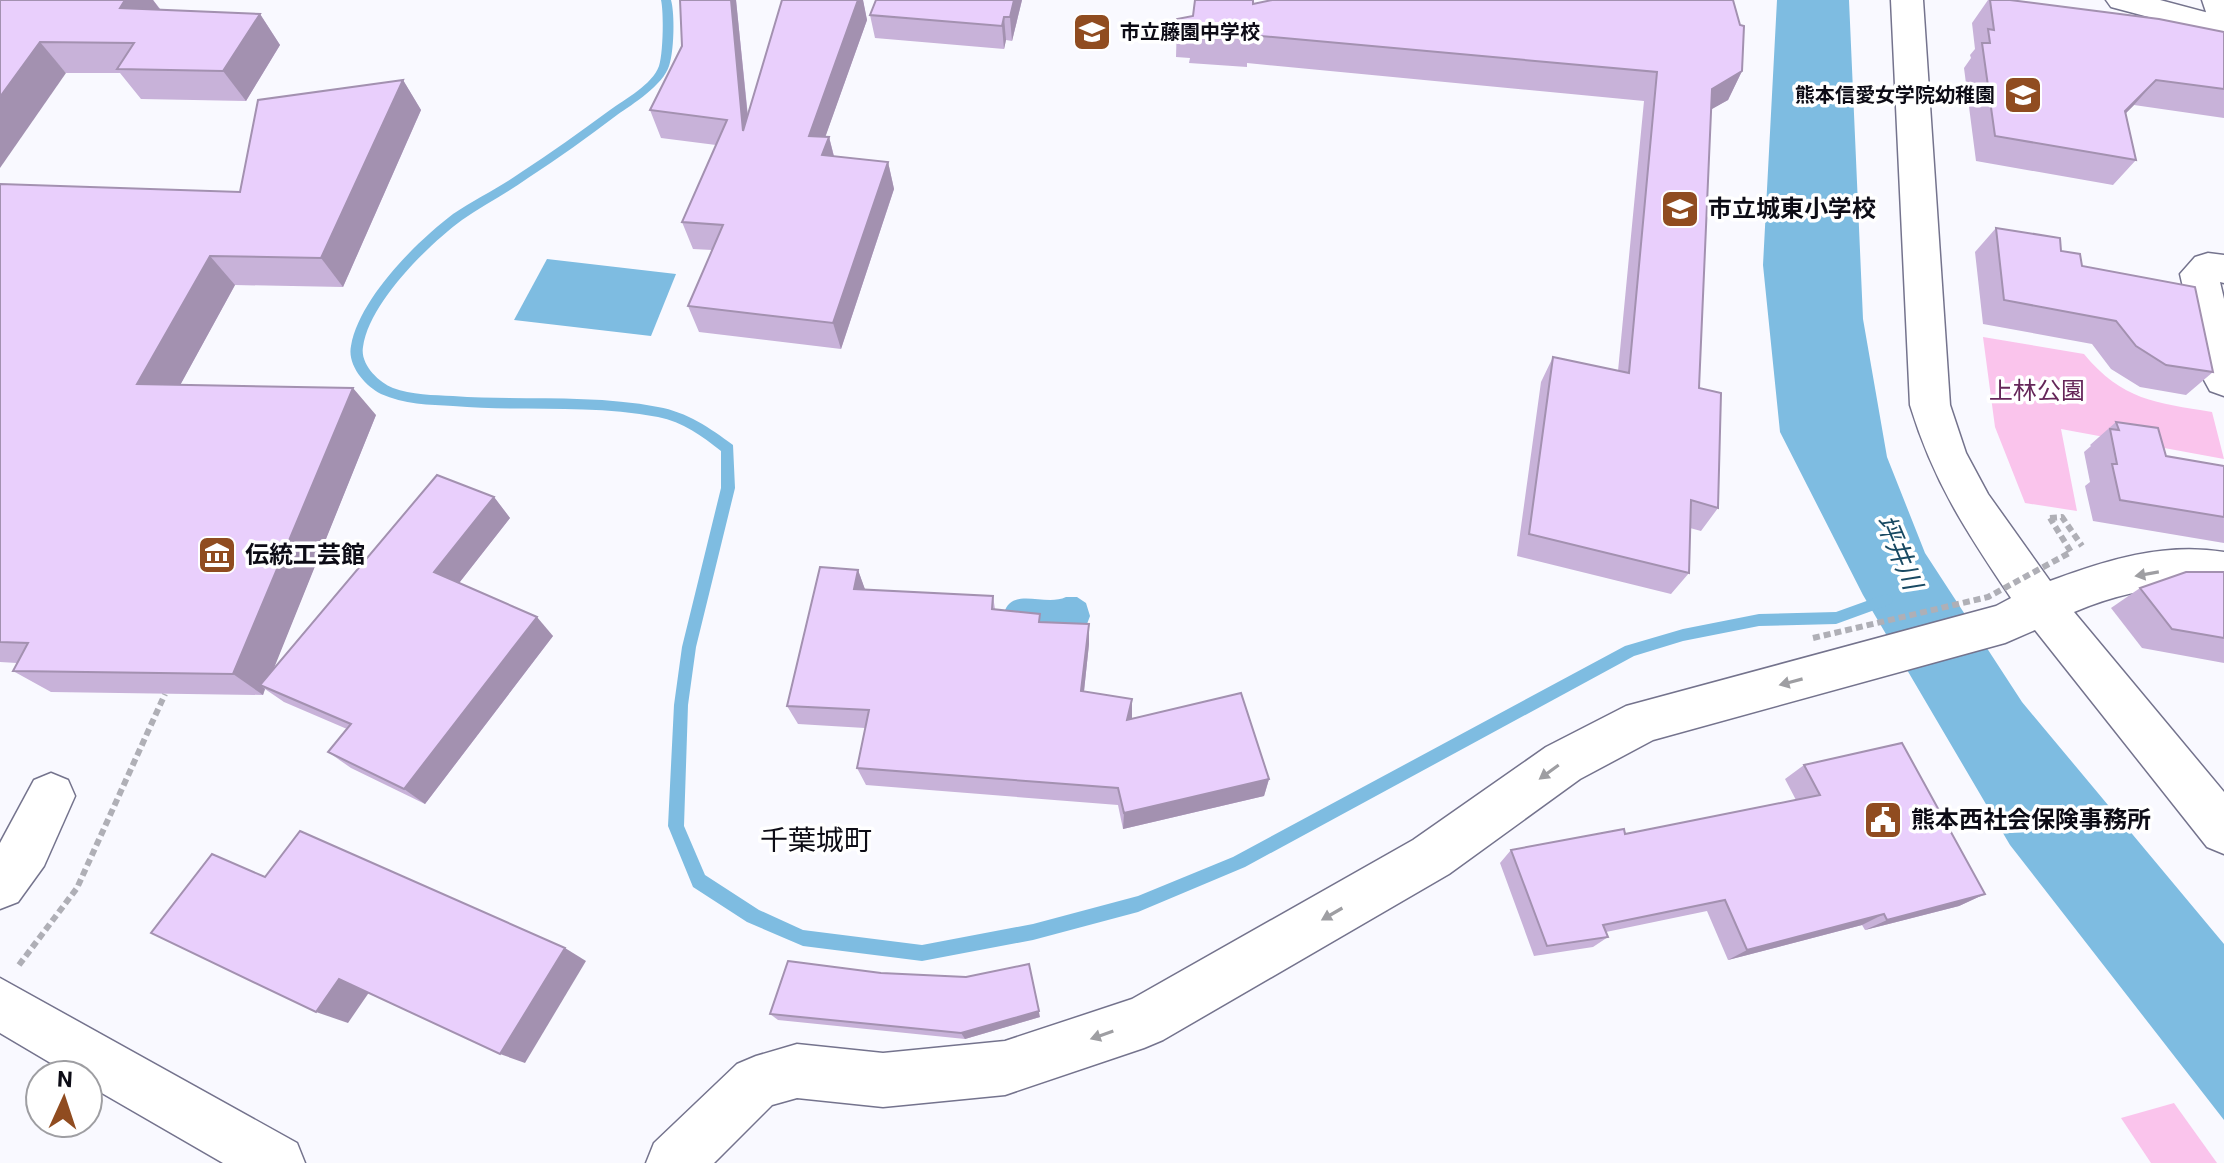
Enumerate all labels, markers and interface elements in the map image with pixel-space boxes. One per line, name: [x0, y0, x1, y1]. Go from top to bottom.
school or university icon: 市立藤園中学校: [1071, 11, 1113, 53]
place label: 市立藤園中学校: [1120, 20, 1260, 44]
school or university icon: 熊本信愛女学院幼稚園: [2002, 74, 2044, 116]
place label: 熊本信愛女学院幼稚園: [1795, 83, 1995, 107]
school or university icon: 市立城東小学校: [1659, 188, 1701, 230]
place label: 市立城東小学校: [1708, 195, 1876, 223]
park label: 上林公園: [1989, 377, 2085, 405]
water label: 坪井川: [1870, 510, 1929, 597]
museum icon: 伝統工芸館: [196, 534, 238, 576]
place label: 伝統工芸館: [245, 541, 365, 569]
one-way arrow: [2134, 568, 2159, 580]
one-way arrow: [1778, 676, 1803, 688]
one-way arrow: [1538, 764, 1560, 780]
public building icon: 熊本西社会保険事務所: [1862, 799, 1904, 841]
place label: 熊本西社会保険事務所: [1911, 806, 2151, 834]
district label: 千葉城町: [760, 824, 872, 857]
one-way arrow: [1320, 907, 1343, 921]
one-way arrow: [1090, 1030, 1114, 1042]
north arrow: [24, 1059, 104, 1139]
text: N: [57, 1067, 73, 1092]

